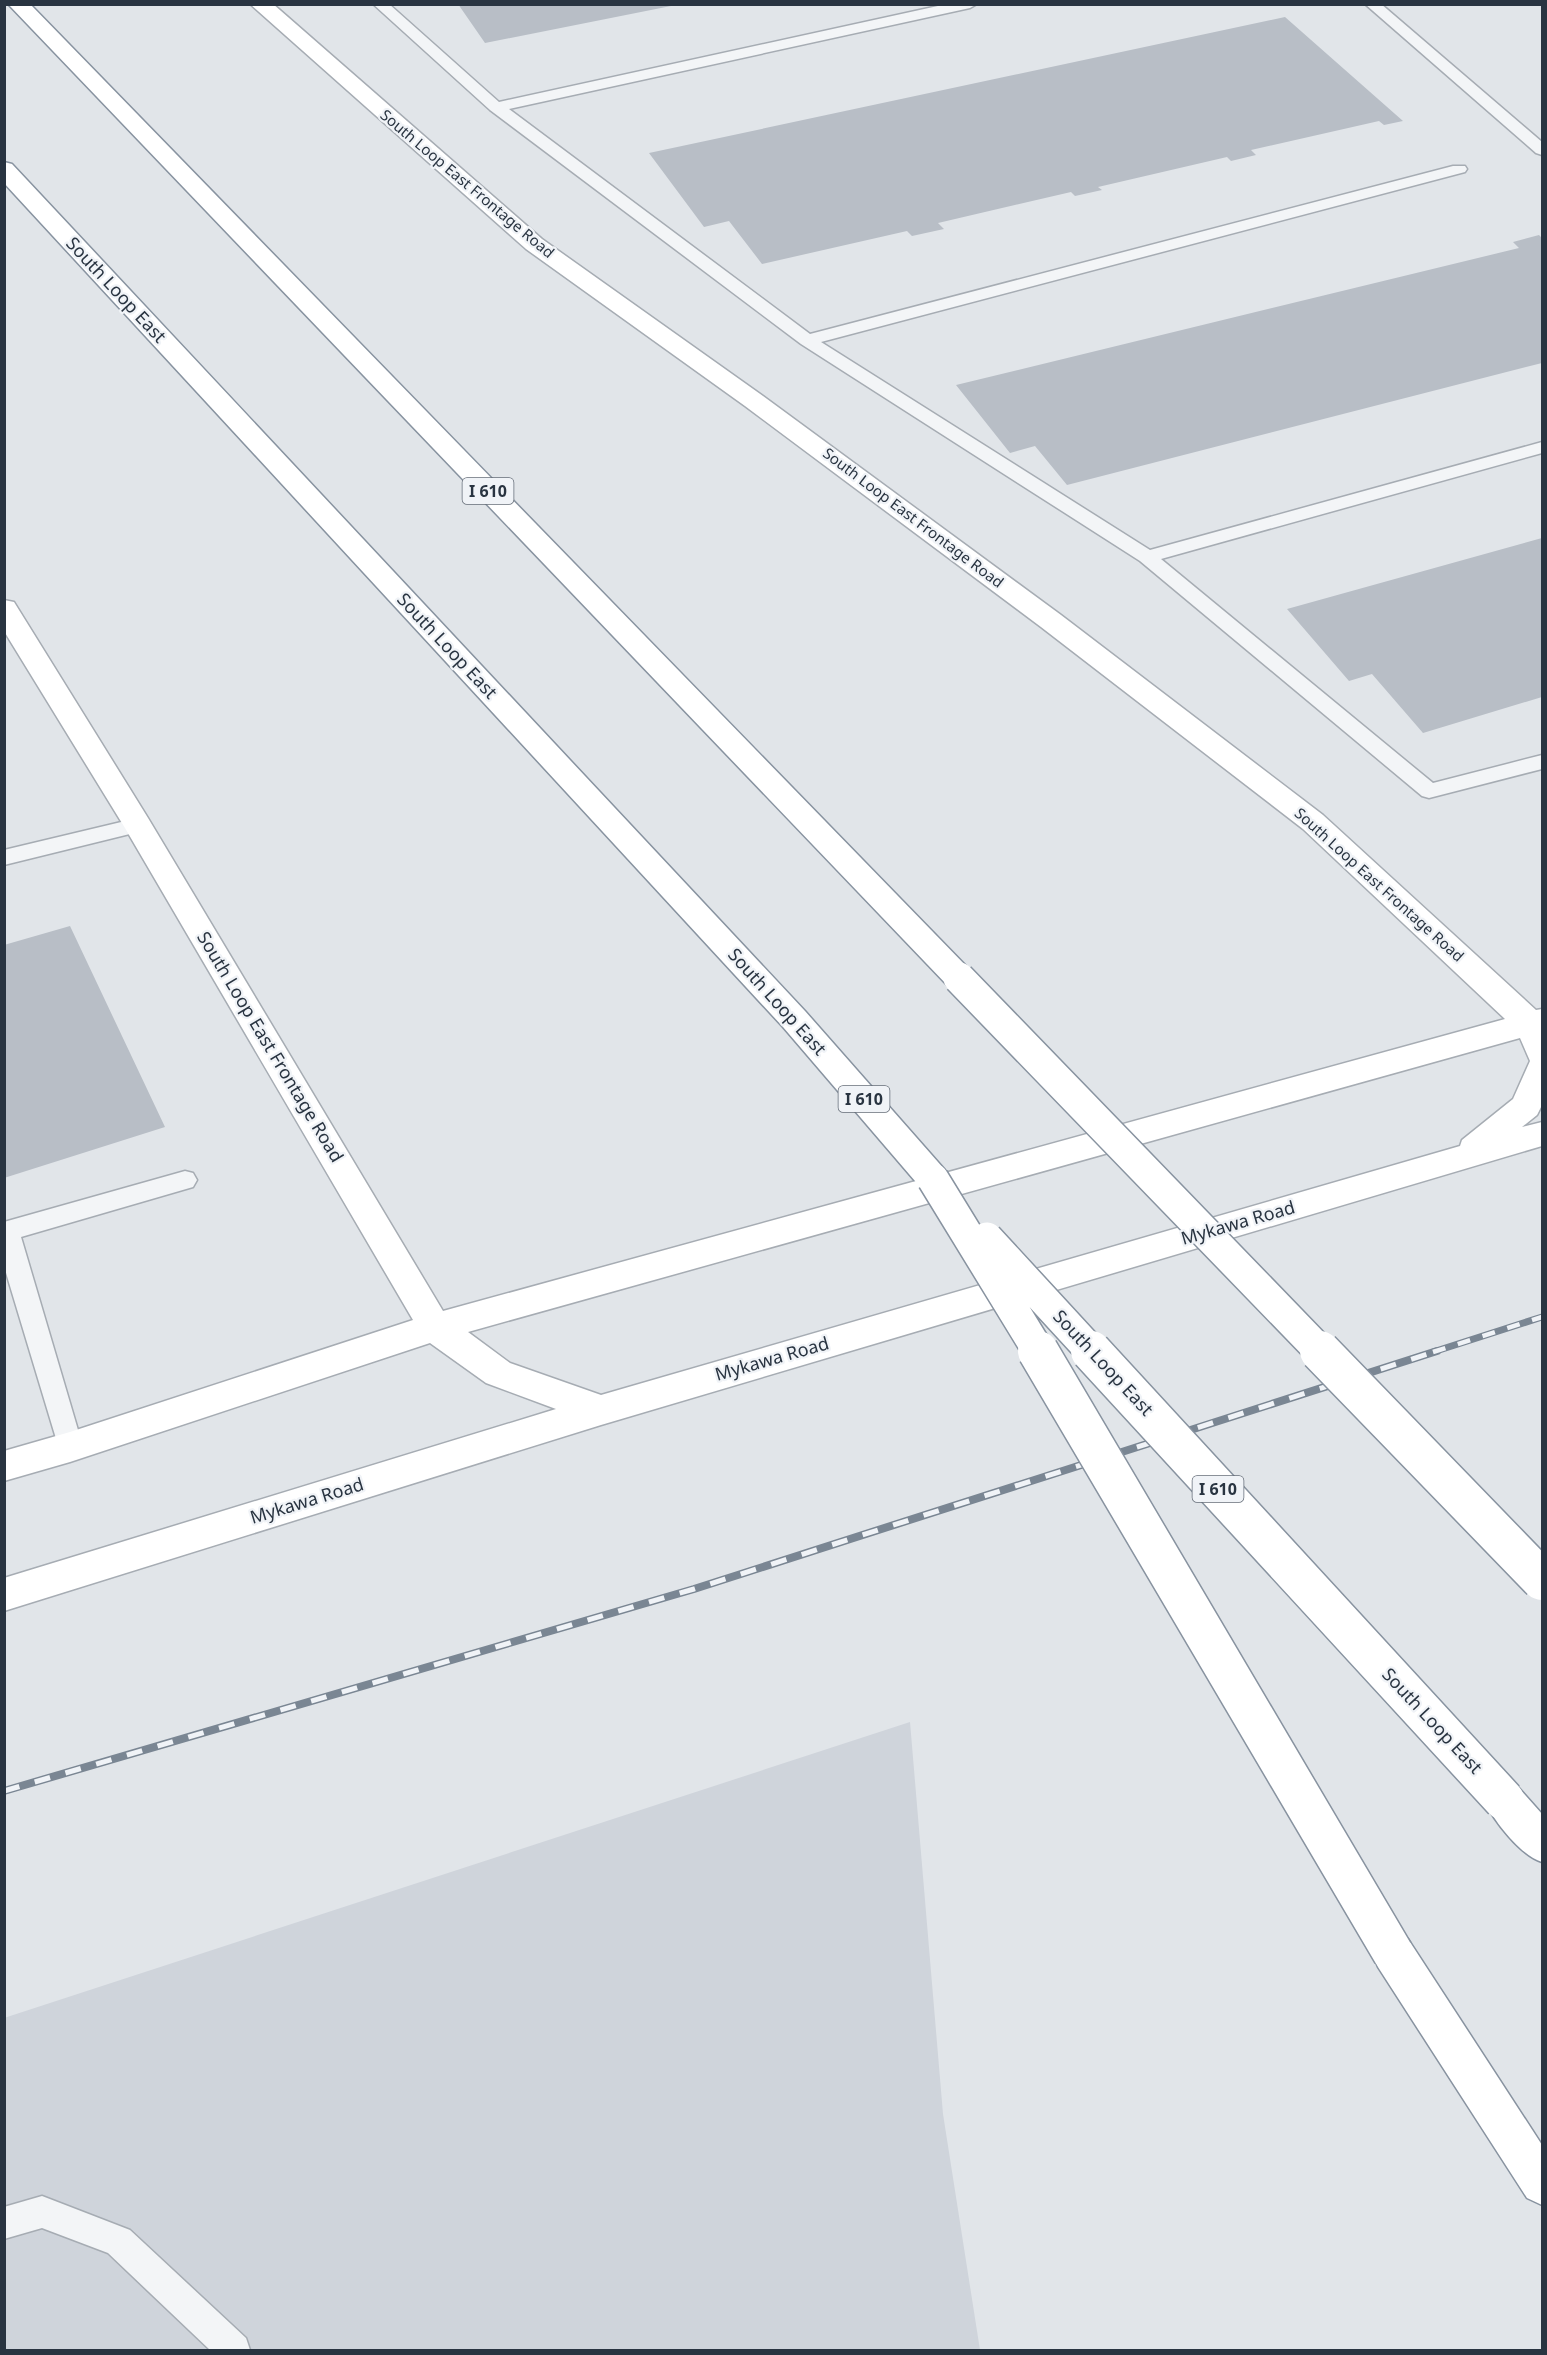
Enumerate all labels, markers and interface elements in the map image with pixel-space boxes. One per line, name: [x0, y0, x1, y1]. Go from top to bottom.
street label: South Loop East Frontage Road: [377, 105, 559, 262]
street label: South Loop East: [61, 231, 172, 348]
street label: South Loop East Frontage Road: [819, 443, 1008, 592]
road number: I 610: [462, 478, 514, 504]
street label: South Loop East: [392, 587, 503, 704]
street label: South Loop East Frontage Road: [1291, 803, 1468, 966]
street label: South Loop East Frontage Road: [192, 927, 349, 1166]
street label: South Loop East: [723, 943, 833, 1060]
road number: I 610: [838, 1086, 890, 1112]
street label: Mykawa Road: [1178, 1194, 1297, 1250]
street label: South Loop East: [1048, 1304, 1159, 1421]
street label: Mykawa Road: [712, 1330, 831, 1386]
street label: Mykawa Road: [247, 1471, 366, 1529]
road number: I 610: [1192, 1476, 1244, 1502]
street label: South Loop East: [1377, 1662, 1488, 1779]

